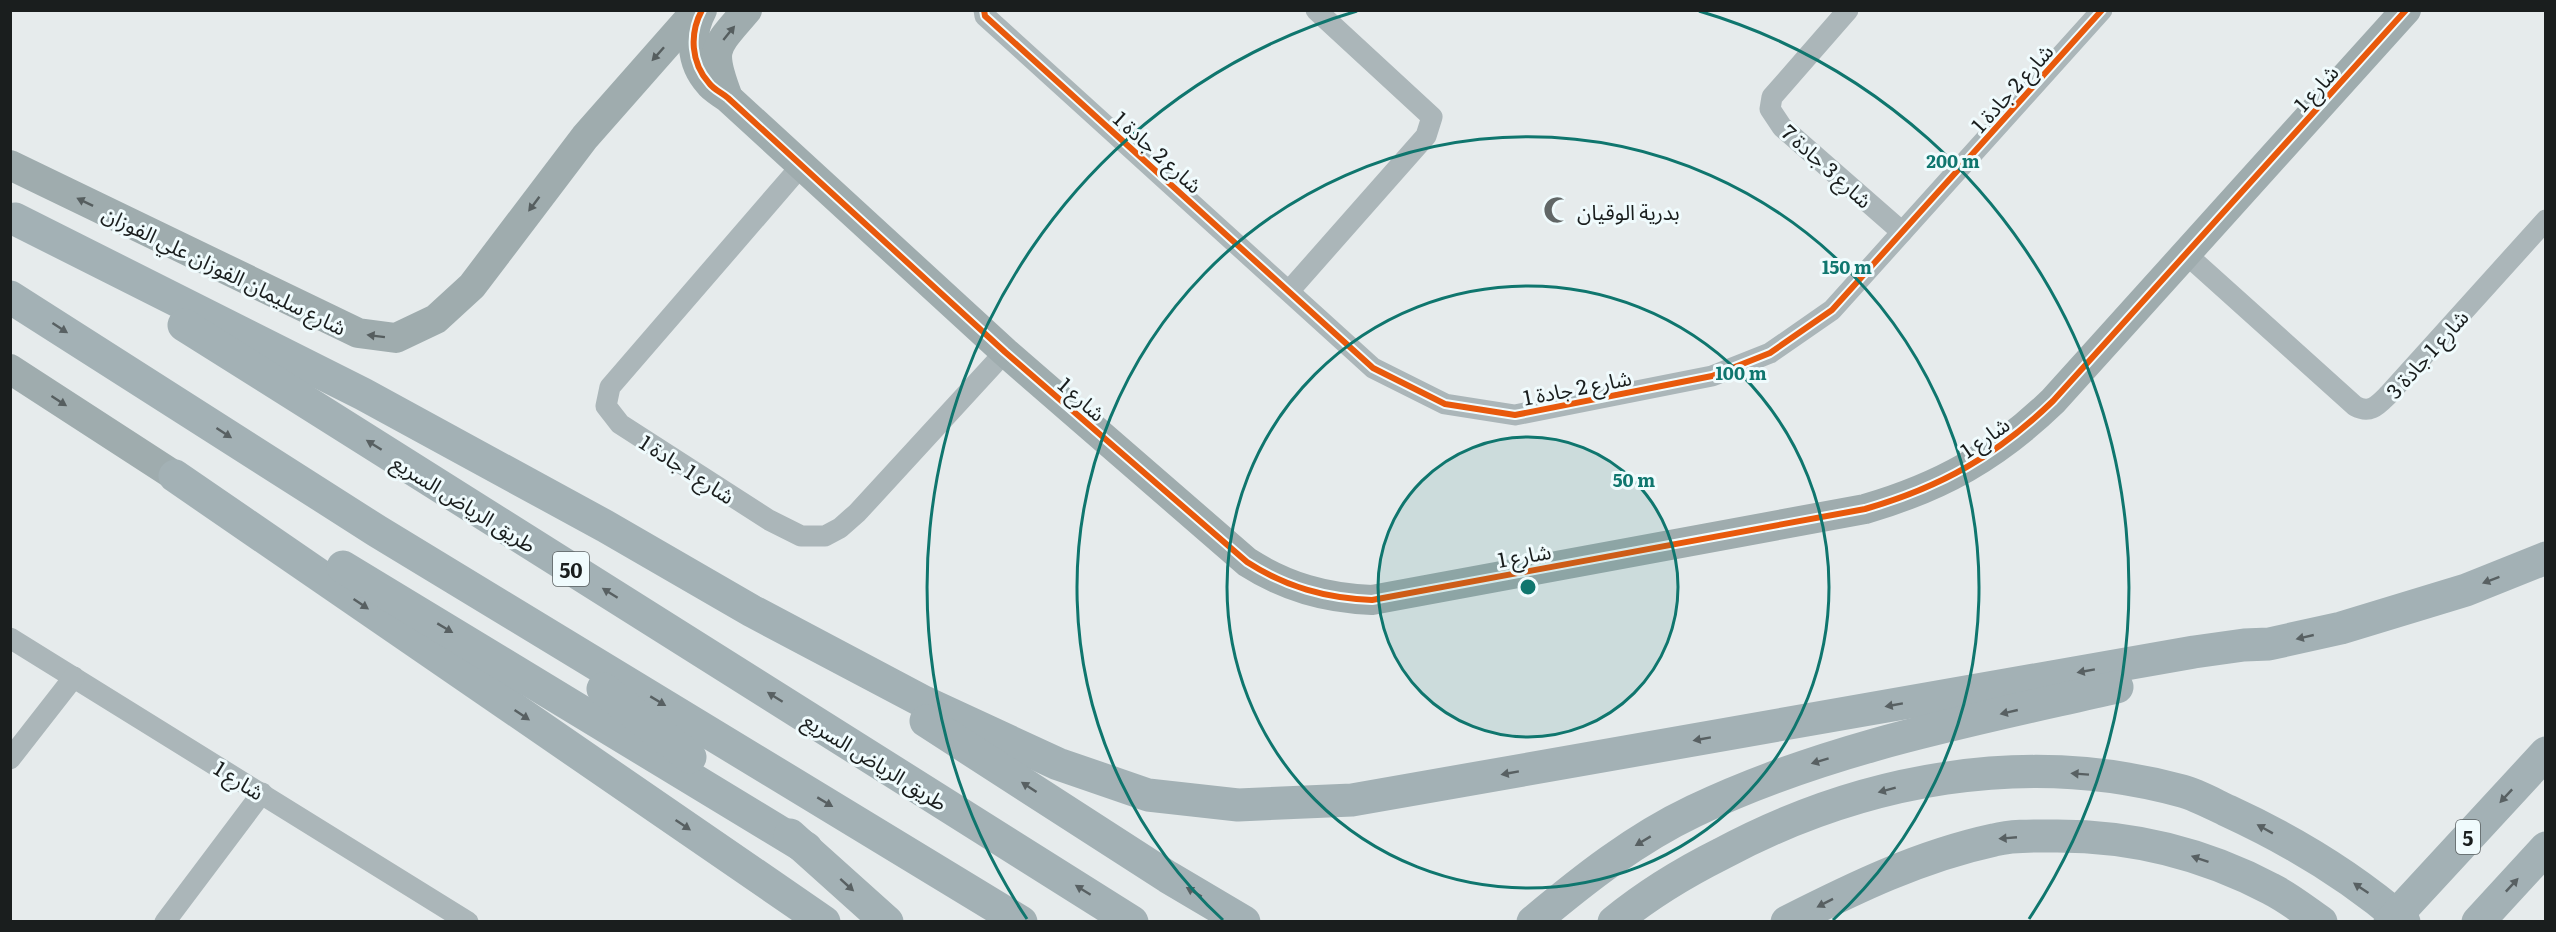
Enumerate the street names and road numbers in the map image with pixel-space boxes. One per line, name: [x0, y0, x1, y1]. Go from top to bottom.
street label: شارع 2 جادة 1: [1963, 36, 2061, 139]
street label: شارع 1: [2286, 57, 2346, 119]
street label: شارع 2 جادة 1: [1107, 103, 1210, 201]
street label: شارع 3 جادة 7: [1774, 116, 1880, 216]
street label: شارع سليمان الفوزان علي الفوزان: [97, 196, 352, 344]
street label: شارع 1 جادة 3: [2378, 302, 2476, 406]
street label: شارع 2 جادة 1: [1520, 360, 1634, 414]
street label: شارع 1: [1051, 369, 1113, 429]
street label: شارع 1: [1953, 408, 2016, 466]
street label: شارع 1 جادة 1: [633, 426, 742, 512]
street label: طريق الرياض السريع: [386, 445, 543, 561]
street label: شارع 1: [1495, 534, 1553, 576]
road number: 50: [553, 552, 589, 586]
street label: طريق الرياض السريع: [797, 703, 954, 819]
street label: شارع 1: [208, 752, 271, 808]
road number: 5: [2456, 820, 2480, 854]

